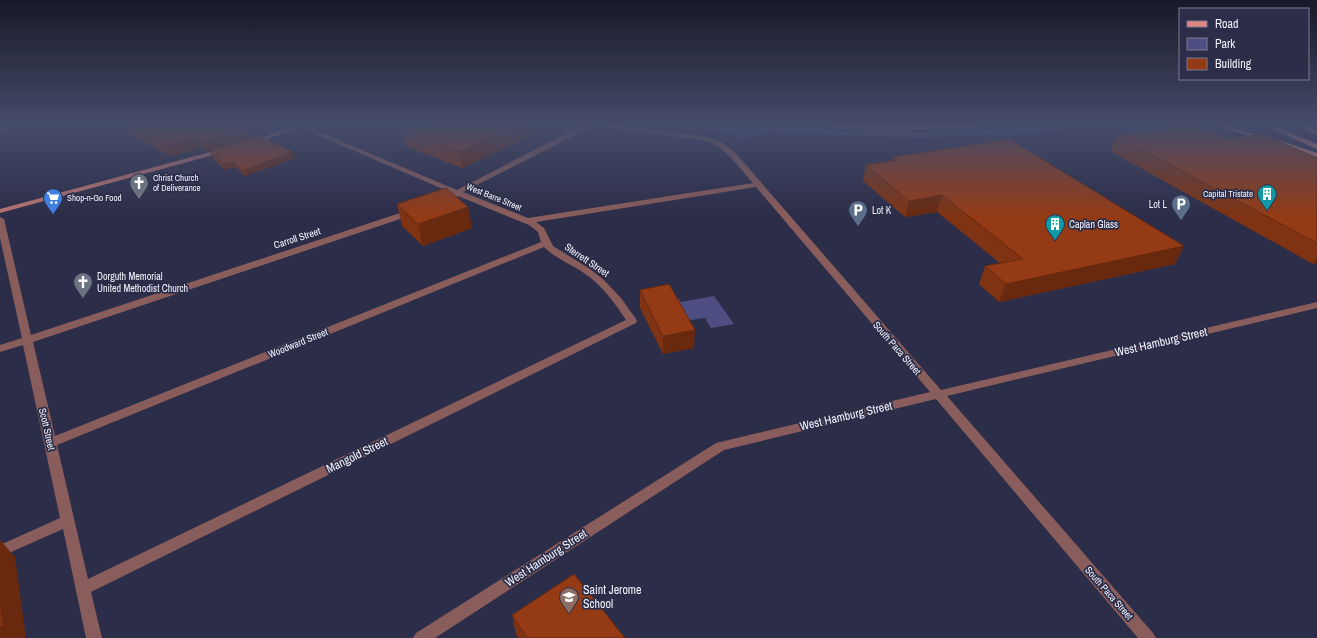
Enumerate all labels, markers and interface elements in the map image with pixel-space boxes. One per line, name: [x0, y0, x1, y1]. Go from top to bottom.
legend: [1179, 8, 1309, 80]
text: Road: [1215, 16, 1239, 32]
text: Park: [1215, 36, 1235, 52]
text: Building: [1215, 56, 1252, 72]
church icon: Christ Church of Deliverance: [128, 172, 150, 200]
place label: Christ Church of Deliverance: [153, 172, 201, 194]
street label: West Barre Street: [465, 180, 523, 214]
building icon: Capital Tristate: [1256, 183, 1278, 211]
supermarket icon: Shop-n-Go Food: [42, 187, 64, 215]
place label: Capital Tristate: [1203, 188, 1253, 200]
place label: Shop-n-Go Food: [67, 192, 122, 204]
parking icon: Lot L: [1170, 193, 1192, 221]
place label: Lot L: [1149, 198, 1167, 211]
parking icon: Lot K: [847, 199, 869, 227]
place label: Lot K: [872, 204, 892, 217]
building icon: Caplan Glass: [1044, 213, 1066, 241]
place label: Caplan Glass: [1069, 218, 1118, 231]
street label: Carroll Street: [272, 224, 323, 252]
street label: Sterrett Street: [562, 240, 612, 280]
place label: Dorguth Memorial United Methodist Church: [97, 270, 188, 295]
church icon: Dorguth Memorial United Methodist Church: [72, 271, 94, 299]
street label: South Paca Street: [870, 319, 924, 378]
street label: West Hamburg Street: [1113, 324, 1209, 360]
street label: Woodward Street: [266, 325, 330, 361]
street label: West Hamburg Street: [798, 398, 894, 434]
street label: Scott Street: [36, 407, 58, 452]
street label: Mangold Street: [324, 433, 391, 477]
street label: West Hamburg Street: [502, 525, 590, 590]
street label: South Paca Street: [1082, 564, 1136, 623]
place label: Saint Jerome School: [583, 582, 642, 612]
school or university icon: Saint Jerome School: [558, 586, 580, 614]

